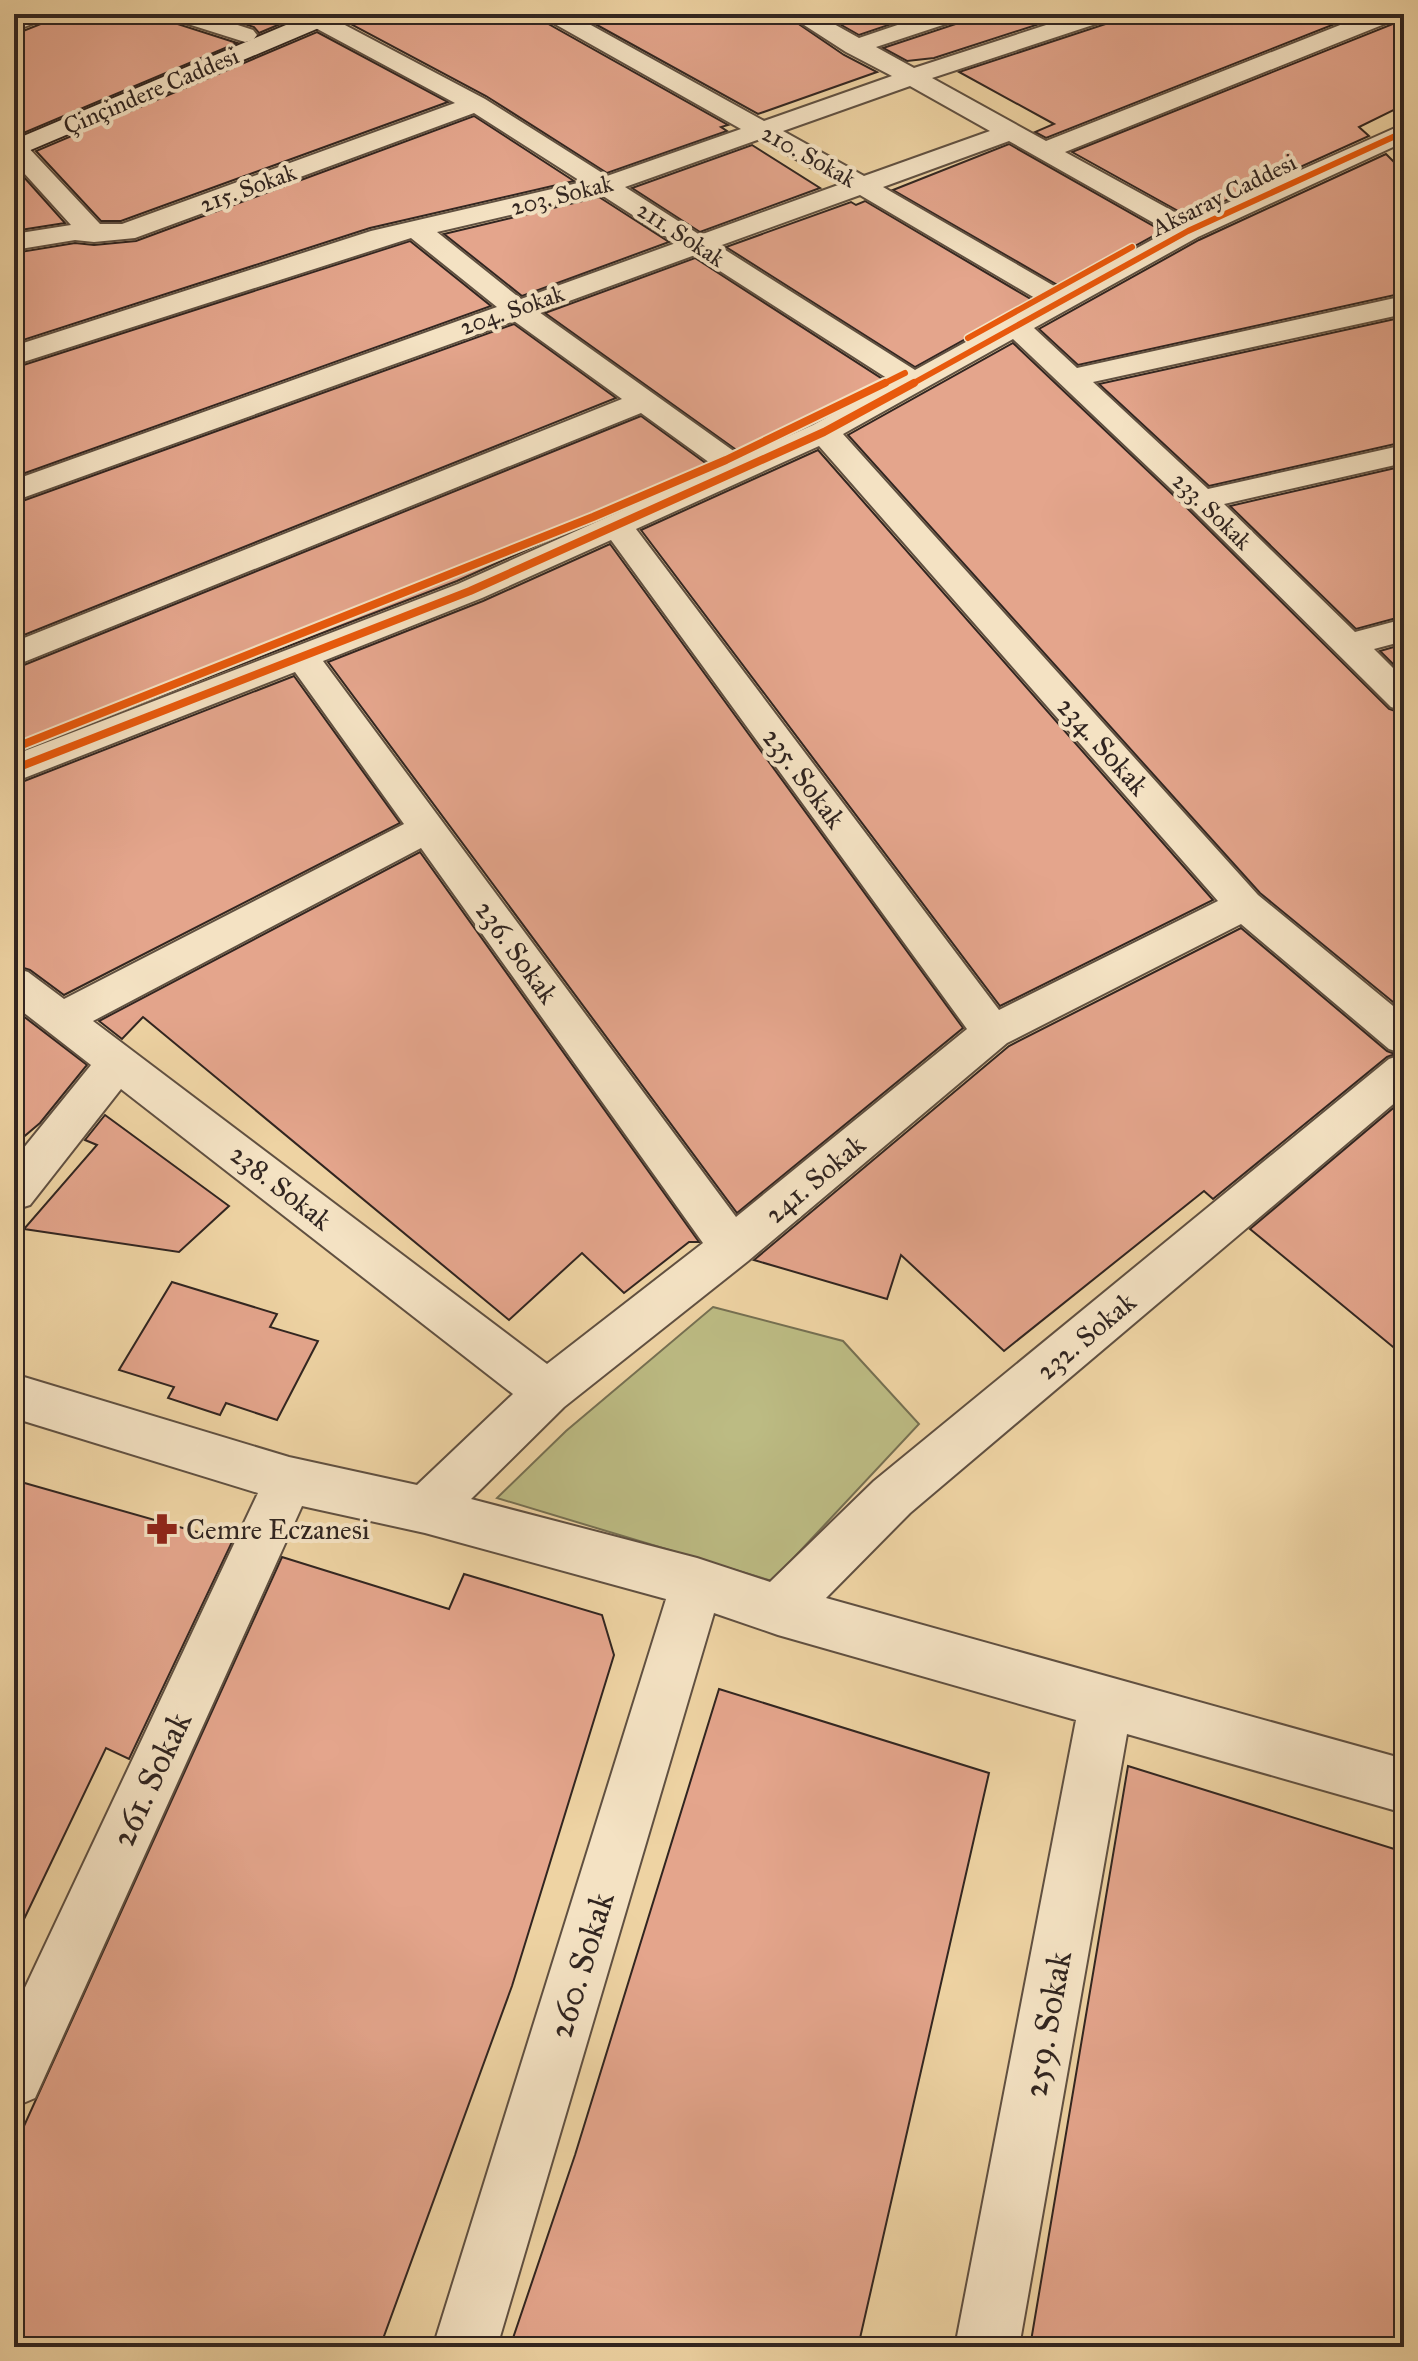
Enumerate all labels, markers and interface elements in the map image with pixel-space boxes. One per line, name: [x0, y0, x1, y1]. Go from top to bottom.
street label: Çinçindere Caddesi: [59, 40, 244, 141]
street label: 210. Sokak: [756, 118, 862, 195]
street label: Aksaray Caddesi: [1146, 147, 1302, 243]
street label: 215. Sokak: [196, 156, 301, 219]
street label: 203. Sokak: [508, 168, 617, 222]
street label: 211. Sokak: [631, 194, 732, 274]
street label: 204. Sokak: [456, 278, 569, 342]
street label: 233. Sokak: [1166, 466, 1259, 557]
street label: 234. Sokak: [1049, 689, 1157, 803]
street label: 235. Sokak: [755, 721, 853, 835]
street label: 236. Sokak: [468, 893, 566, 1011]
street label: 241. Sokak: [758, 1127, 872, 1231]
street label: 238. Sokak: [223, 1136, 339, 1238]
street label: 232. Sokak: [1029, 1284, 1143, 1388]
pharmacy icon: Cemre Eczanesi: [145, 1512, 179, 1546]
place label: Cemre Eczanesi: [186, 1512, 370, 1547]
street label: 261. Sokak: [102, 1705, 200, 1853]
street label: 260. Sokak: [539, 1887, 623, 2043]
street label: 259. Sokak: [1014, 1948, 1081, 2100]

